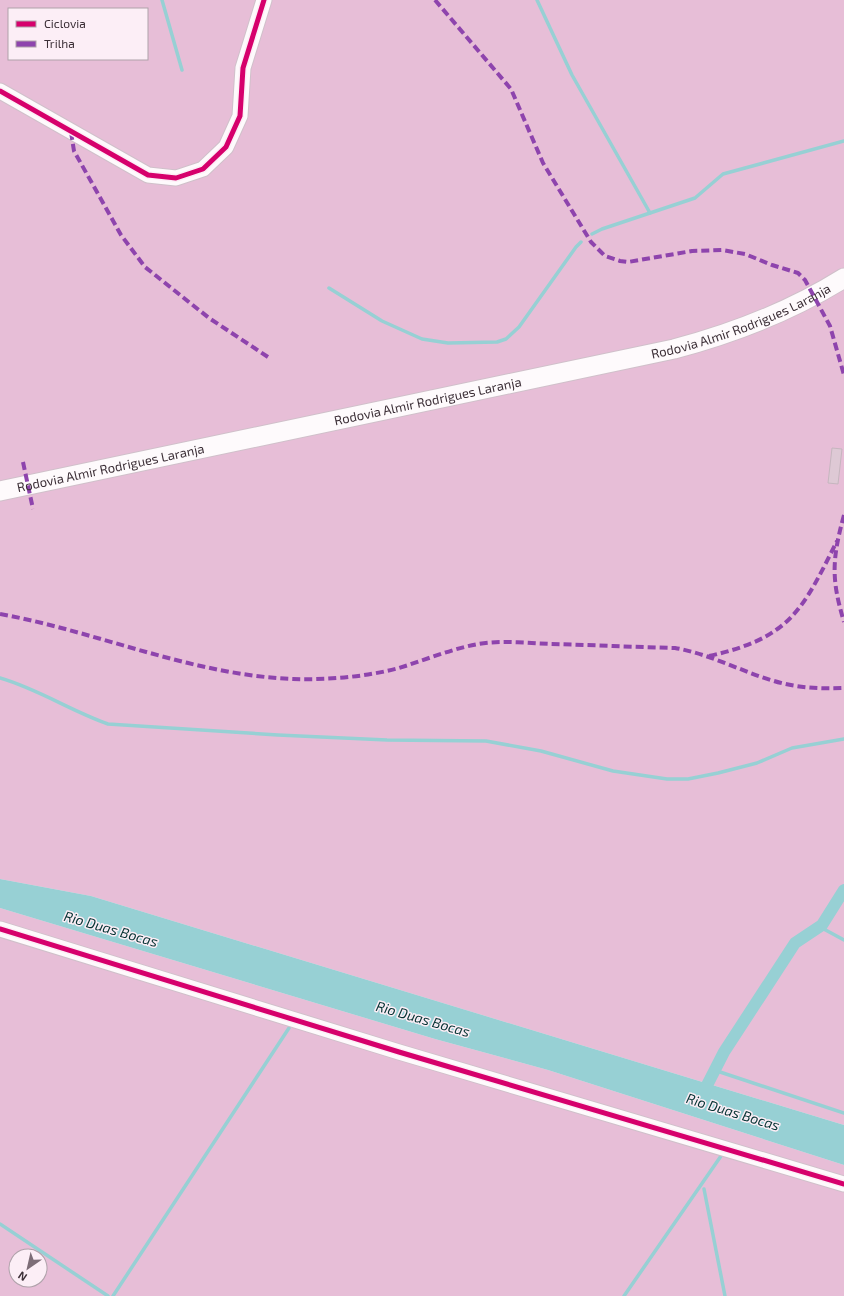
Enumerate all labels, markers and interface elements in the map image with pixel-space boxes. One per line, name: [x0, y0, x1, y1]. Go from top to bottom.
legend: [8, 8, 148, 60]
text: Ciclovia: [44, 16, 86, 30]
text: Trilha: [44, 36, 75, 50]
street label: Rodovia Almir Rodrigues Laranja: [650, 280, 833, 362]
street label: Rodovia Almir Rodrigues Laranja: [332, 373, 523, 428]
street label: Rodovia Almir Rodrigues Laranja: [15, 440, 206, 495]
water label: Rio Duas Bocas: [62, 907, 160, 950]
water label: Rio Duas Bocas: [374, 997, 472, 1040]
water label: Rio Duas Bocas: [684, 1089, 782, 1134]
north arrow: [8, 1248, 48, 1288]
text: N: [15, 1269, 29, 1284]

